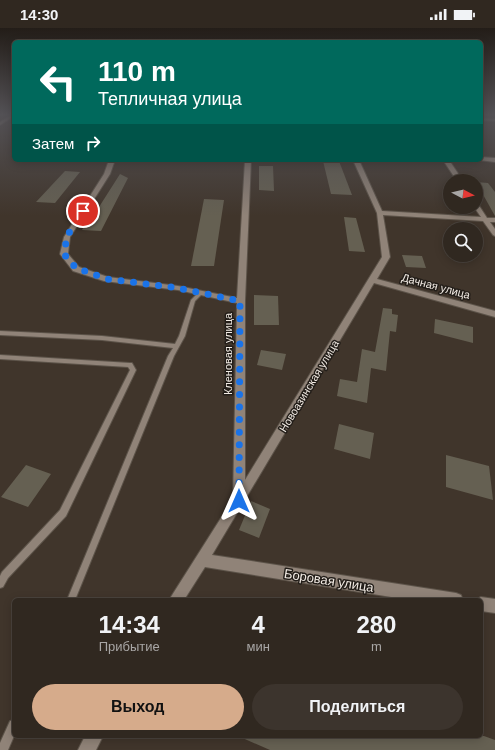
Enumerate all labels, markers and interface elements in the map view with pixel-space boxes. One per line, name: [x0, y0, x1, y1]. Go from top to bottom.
text: 14:30: [20, 6, 58, 23]
icon: left: [32, 56, 84, 108]
text: 110 m: [98, 56, 176, 87]
text: Тепличная улица: [98, 89, 242, 109]
icon: right: [82, 132, 104, 154]
text: Затем: [32, 135, 74, 152]
north arrow: [443, 174, 483, 214]
map controls: [443, 174, 483, 262]
pin: [66, 194, 100, 228]
icon: arrive: [72, 200, 94, 222]
button: search: [443, 222, 483, 262]
street label: Дачная улица: [400, 271, 472, 301]
street label: Кленовая улица: [222, 312, 234, 395]
street label: Новоазинская улица: [277, 337, 342, 434]
position arrow: [218, 480, 260, 522]
street label: Боровая улица: [283, 566, 376, 595]
text: 14:34: [99, 611, 160, 638]
text: 4: [251, 611, 265, 638]
text: 280: [356, 611, 396, 638]
text: Прибытие: [99, 639, 160, 654]
text: мин: [246, 639, 270, 654]
text: m: [371, 639, 382, 654]
button: Выход: [32, 684, 244, 730]
button: Поделиться: [252, 684, 463, 730]

